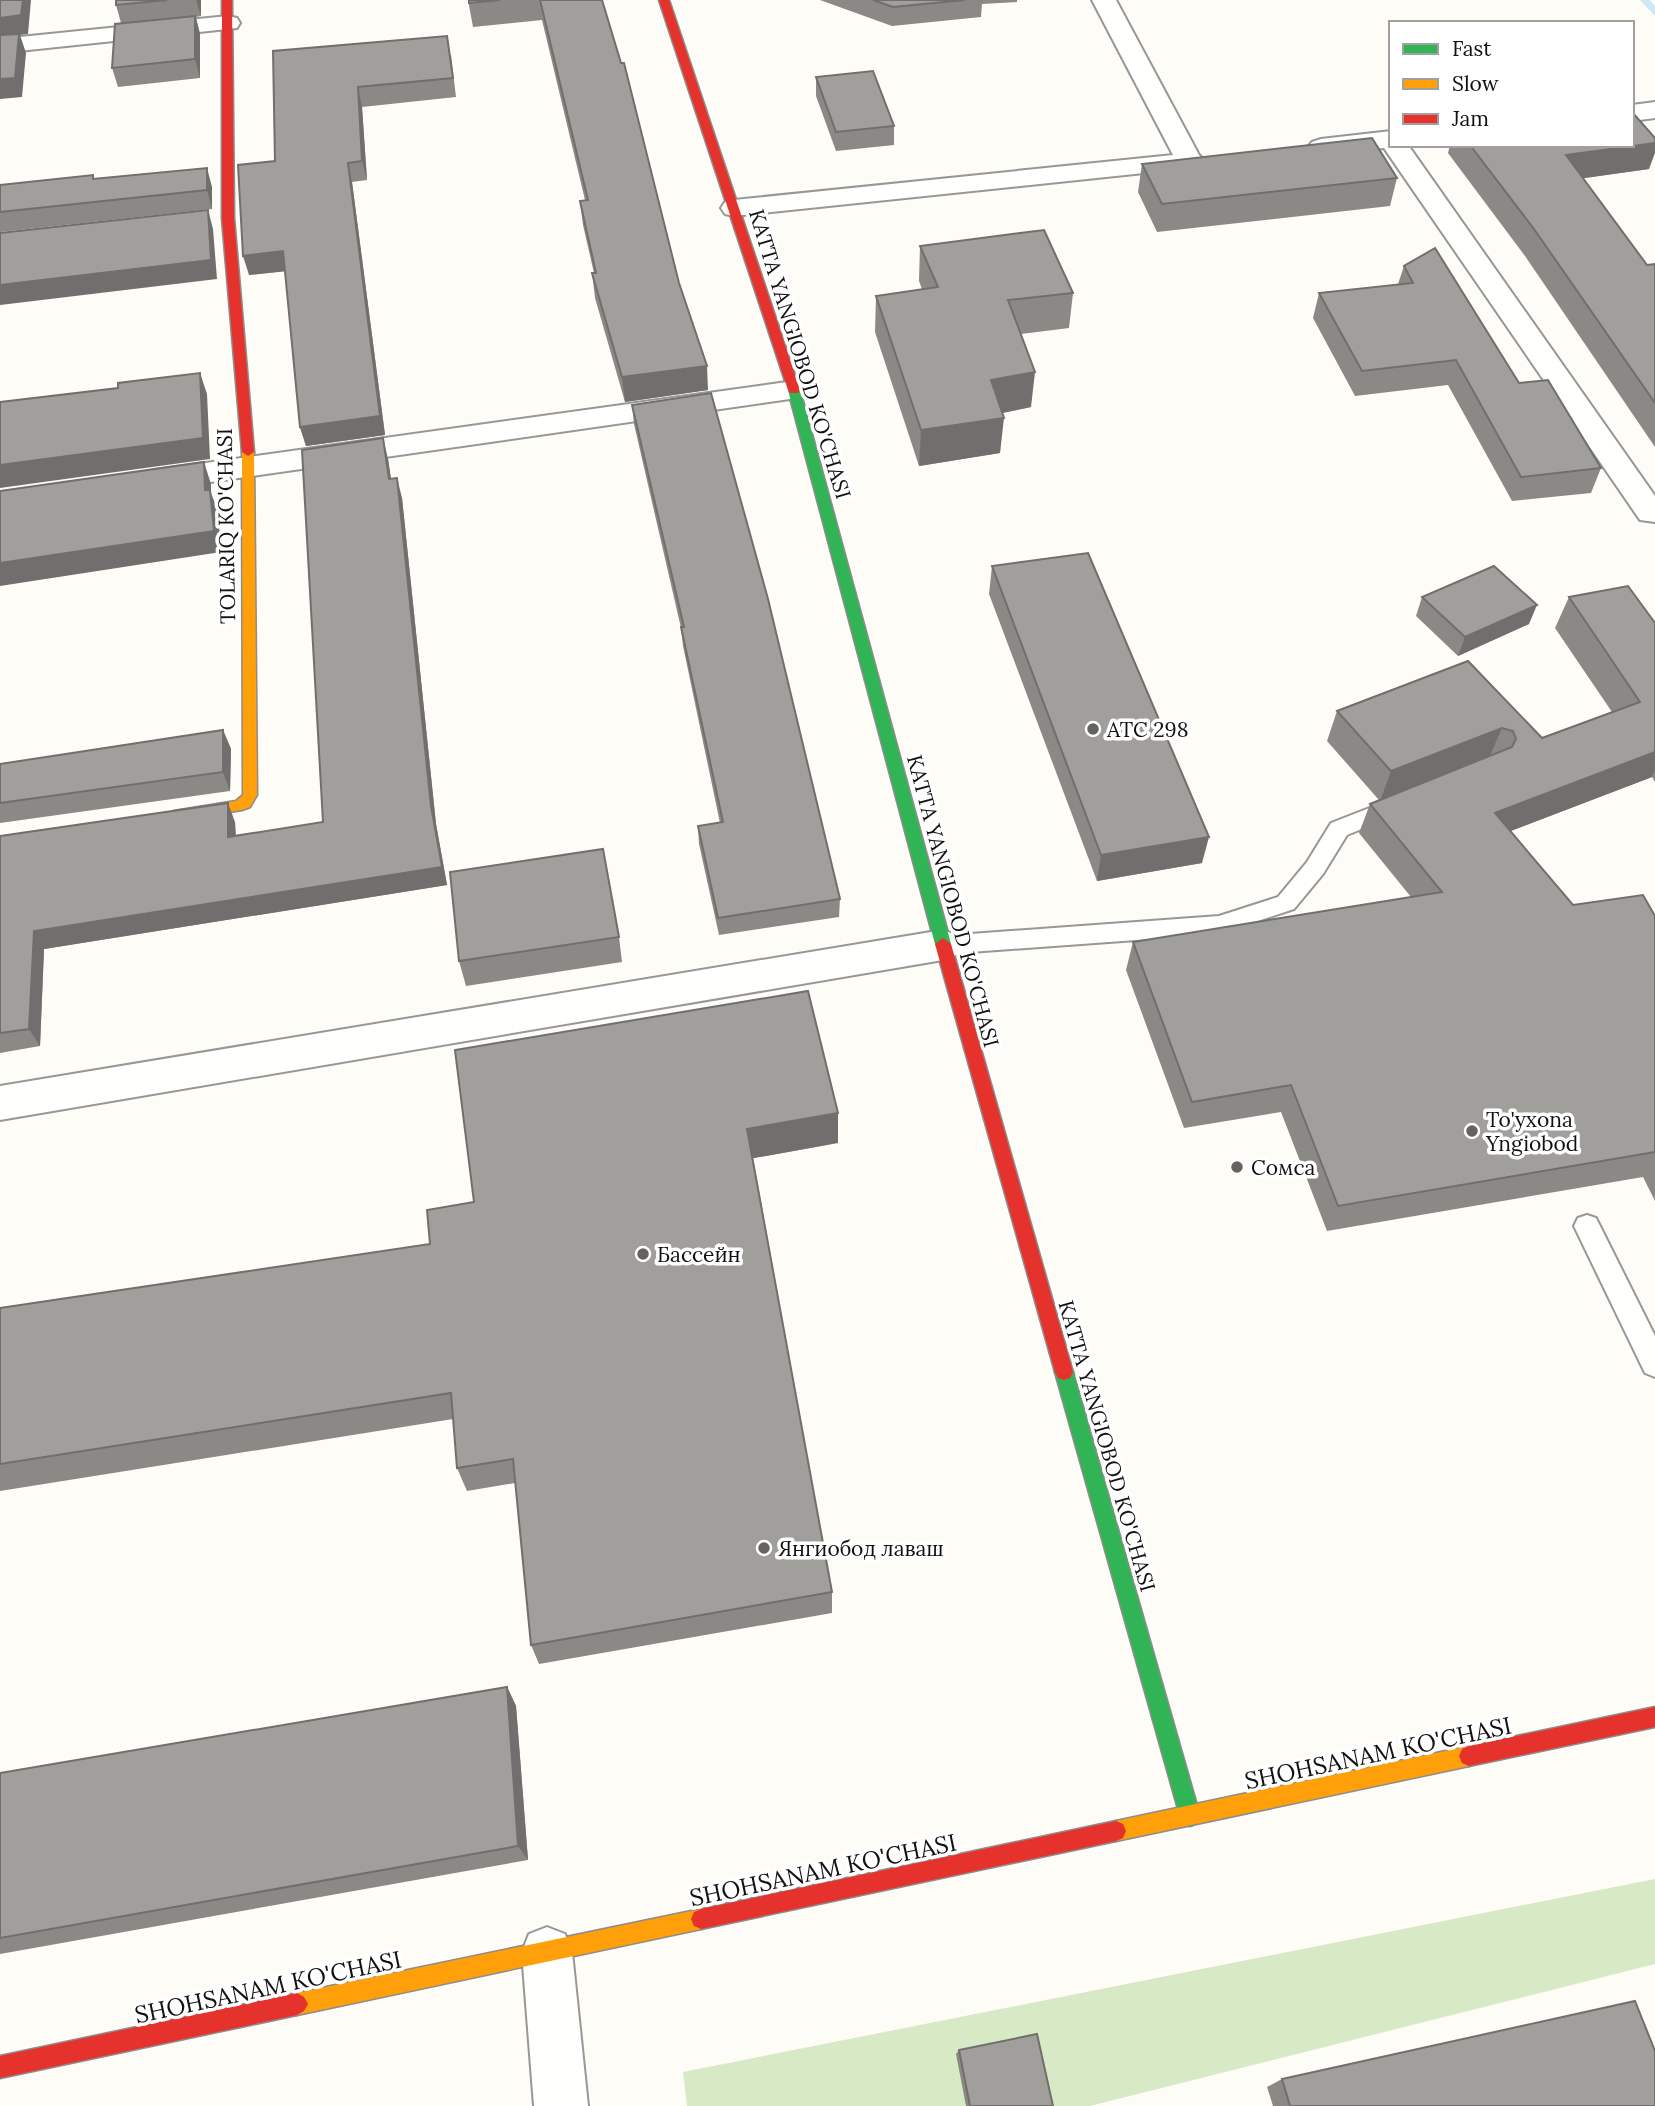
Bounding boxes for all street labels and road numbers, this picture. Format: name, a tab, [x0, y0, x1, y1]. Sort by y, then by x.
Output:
street label: KATTA YANGIOBOD KO'CHASI	[743, 206, 857, 502]
street label: TOLARIQ KO'CHASI	[211, 428, 241, 624]
street label: KATTA YANGIOBOD KO'CHASI	[901, 752, 1005, 1050]
street label: KATTA YANGIOBOD KO'CHASI	[1052, 1297, 1162, 1595]
street label: SHOHSANAM KO'CHASI	[1242, 1710, 1514, 1796]
street label: SHOHSANAM KO'CHASI	[687, 1827, 959, 1913]
street label: SHOHSANAM KO'CHASI	[132, 1944, 404, 2030]

